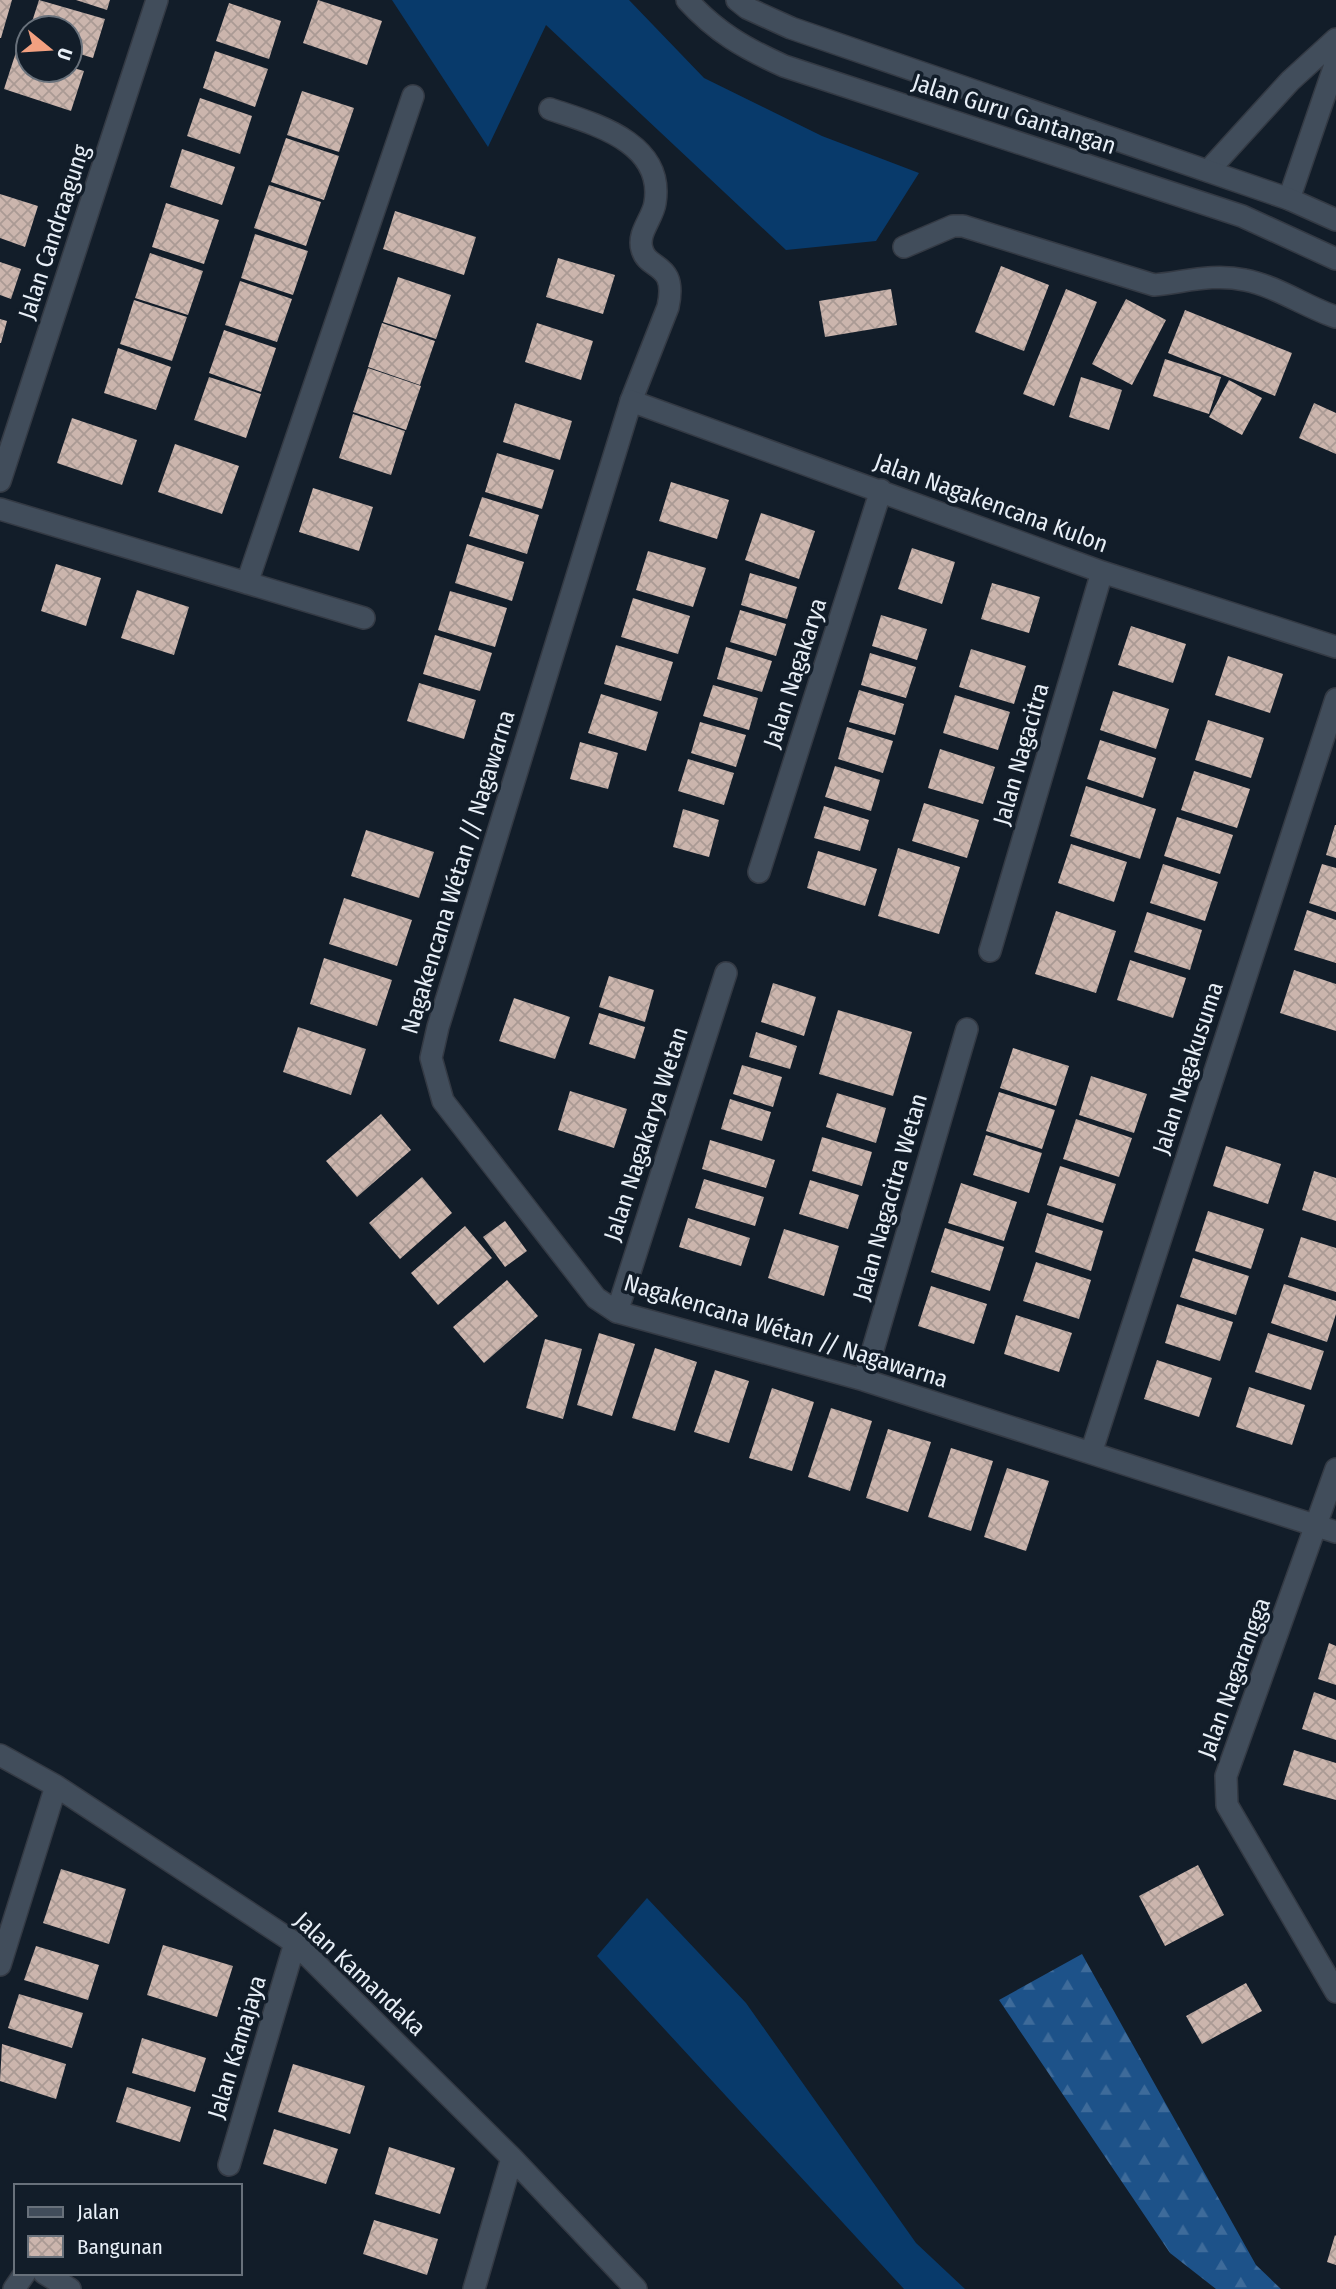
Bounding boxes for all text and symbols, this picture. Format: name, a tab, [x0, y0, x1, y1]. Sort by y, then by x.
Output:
north arrow	[14, 14, 84, 84]
text: U	[52, 45, 77, 63]
street label: Jalan Guru Gantangan	[909, 68, 1119, 160]
street label: Jalan Candraagung	[13, 141, 96, 323]
street label: Jalan Nagakencana Kulon	[870, 448, 1112, 558]
street label: Jalan Nagakarya	[758, 594, 832, 752]
street label: Jalan Nagacitra	[987, 680, 1055, 828]
street label: Nagakencana Wétan // Nagawarna	[395, 707, 521, 1037]
street label: Jalan Nagakusuma	[1147, 978, 1229, 1158]
street label: Jalan Nagakarya Wetan	[598, 1023, 694, 1245]
street label: Jalan Nagacitra Wetan	[847, 1090, 933, 1304]
street label: Nagakencana Wétan // Nagawarna	[621, 1268, 951, 1394]
street label: Jalan Nagarangga	[1192, 1594, 1276, 1762]
street label: Jalan Kamandaka	[289, 1906, 431, 2042]
street label: Jalan Kamajaya	[202, 1972, 272, 2122]
legend	[14, 2184, 242, 2275]
text: Jalan	[77, 2199, 120, 2225]
text: Bangunan	[77, 2234, 163, 2260]

